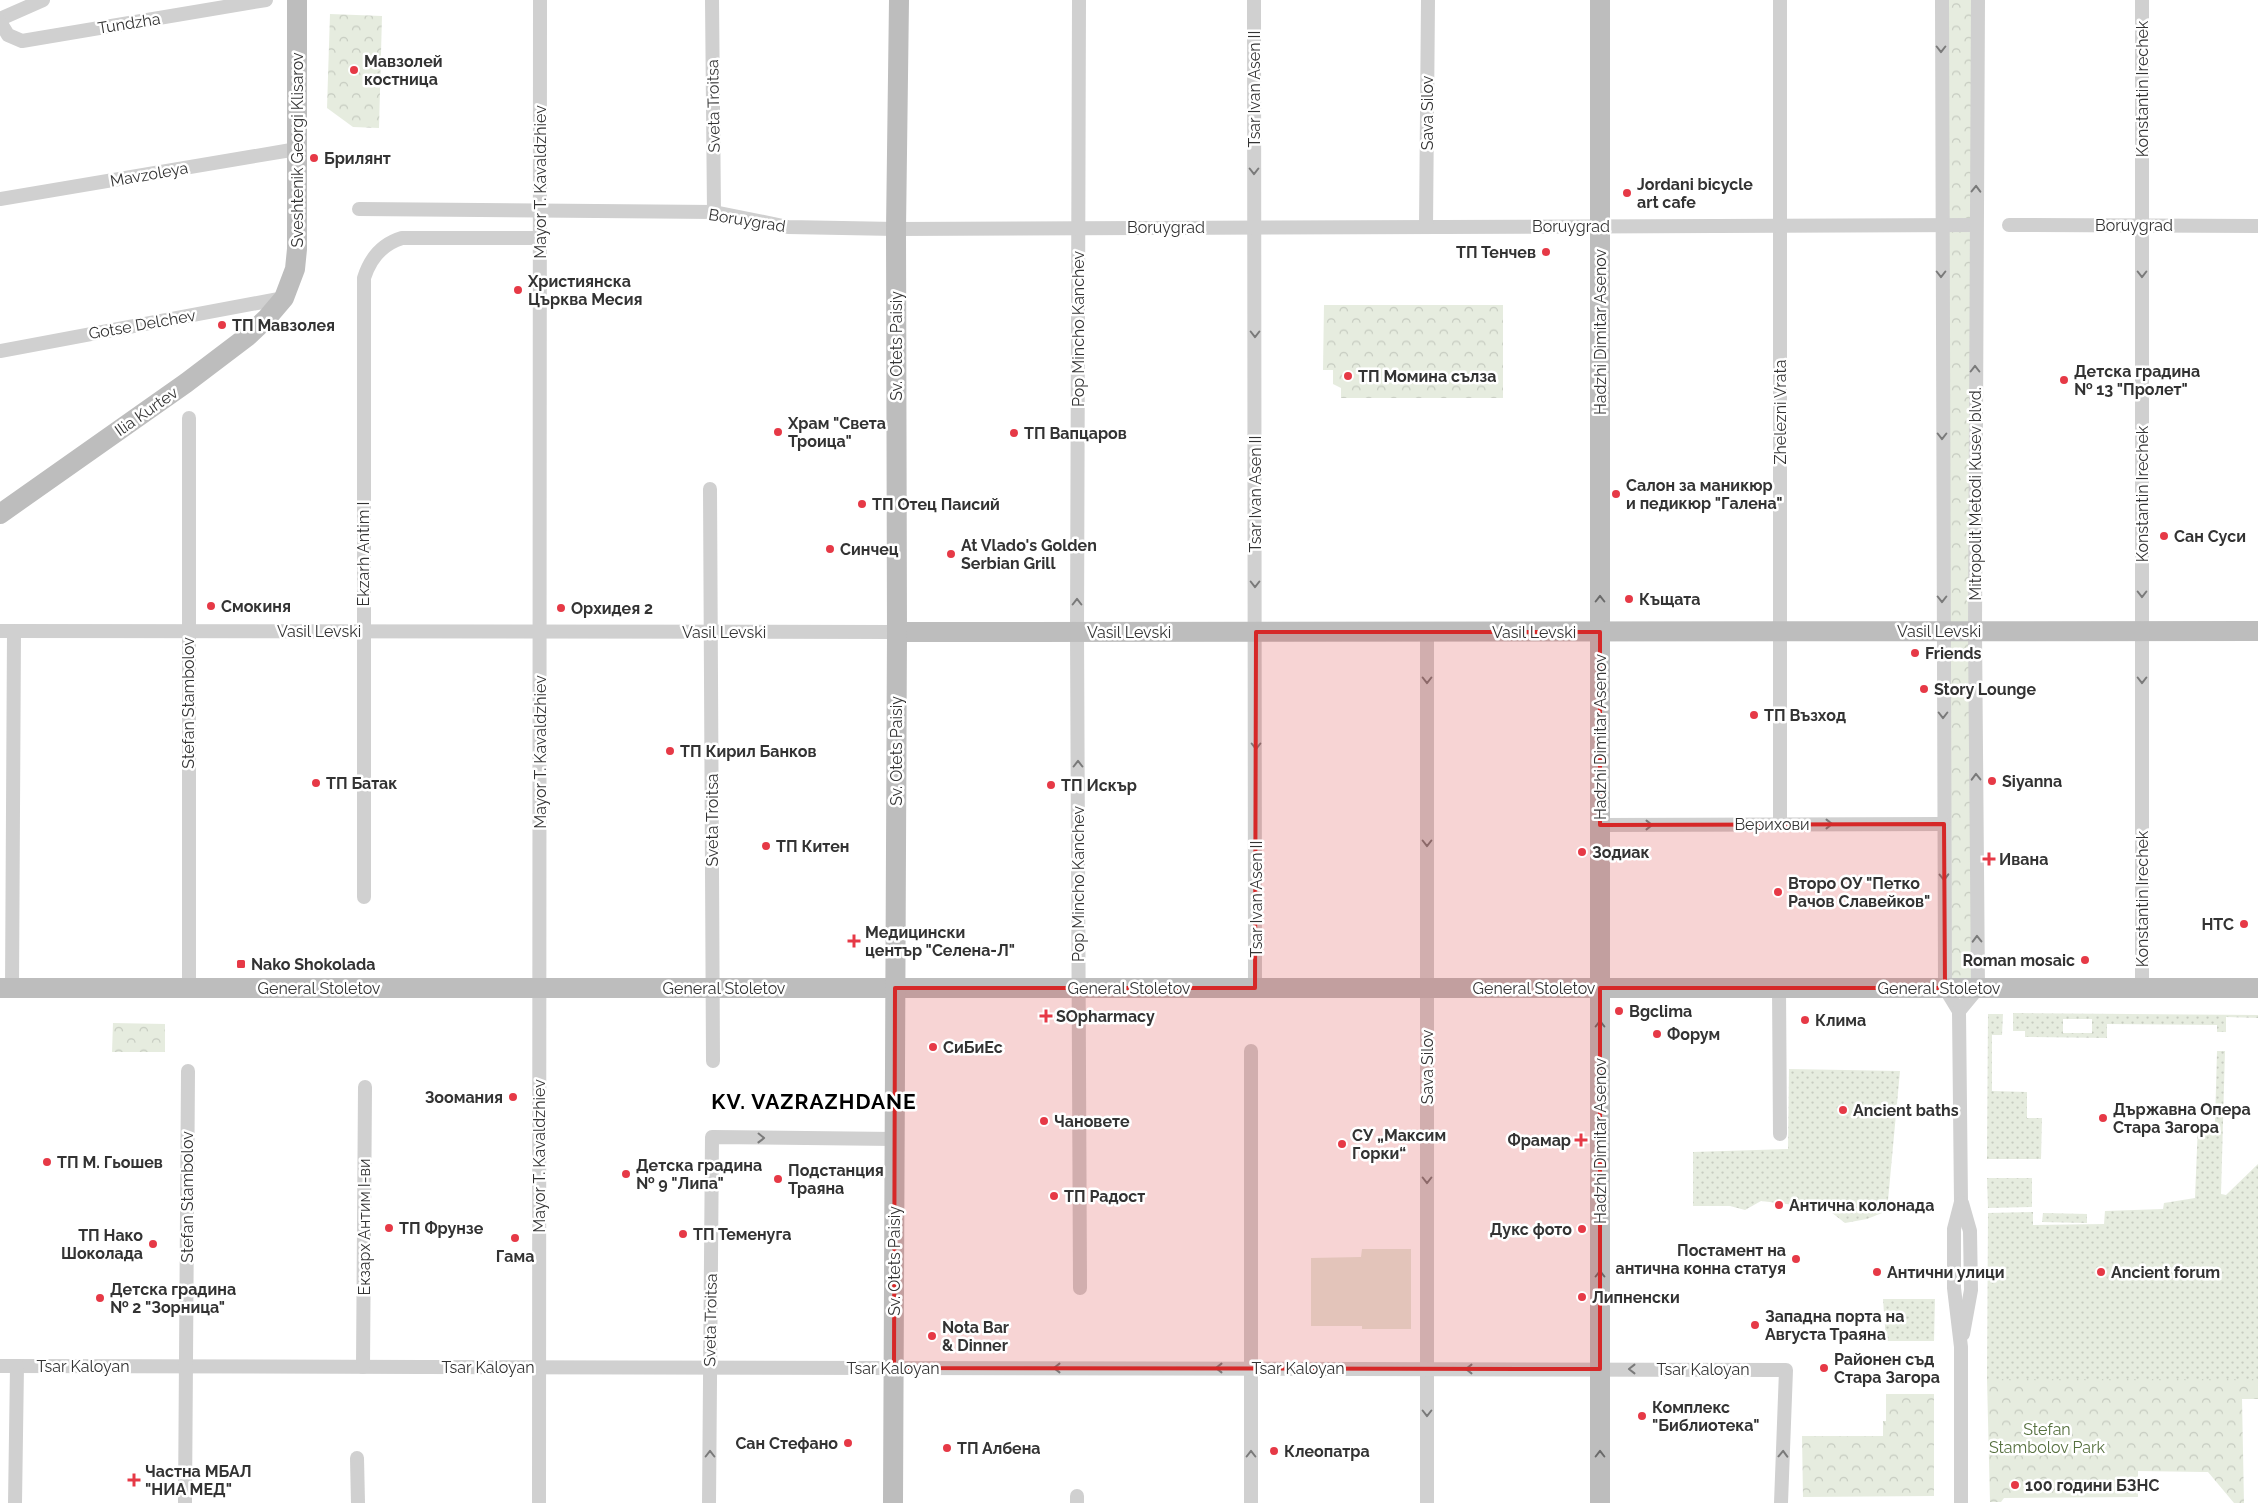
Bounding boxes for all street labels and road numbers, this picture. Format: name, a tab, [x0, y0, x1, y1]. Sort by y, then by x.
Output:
street label: Tundzha	[96, 9, 162, 38]
street label: Konstantin Irechek	[2133, 20, 2152, 157]
street label: Tsar Ivan Asen II	[1245, 31, 1264, 147]
street label: Sveshtenik Georgi Klisarov	[288, 52, 307, 247]
street label: Sveta Troitsa	[703, 59, 724, 153]
street label: Sava Silov	[1418, 75, 1437, 150]
street label: Mayor T. Kavaldzhiev	[531, 105, 550, 259]
street label: Mavzoleya	[109, 158, 190, 191]
street label: Boruygrad	[707, 205, 787, 236]
street label: Boruygrad	[2095, 216, 2173, 235]
street label: Boruygrad	[1532, 217, 1610, 236]
street label: Boruygrad	[1127, 218, 1205, 237]
street label: Hadzhi Dimitar Asenov	[1591, 248, 1610, 415]
street label: Pop Mincho Kanchev	[1069, 251, 1088, 407]
street label: Sv. Otets Paisiy	[887, 291, 906, 401]
street label: Gotse Delchev	[87, 306, 198, 343]
street label: Zhelezni Vrata	[1771, 359, 1790, 465]
street label: Ilia Kurtev	[111, 383, 182, 440]
street label: Mitropolit Metodi Kusev blvd.	[1966, 387, 1985, 601]
street label: Konstantin Irechek	[2133, 425, 2152, 562]
street label: Tsar Ivan Asen II	[1246, 436, 1265, 552]
street label: Ekzarh Antim I	[354, 501, 373, 607]
street label: Vasil Levski	[277, 622, 361, 641]
street label: Vasil Levski	[1897, 622, 1981, 641]
street label: Vasil Levski	[682, 623, 766, 642]
street label: Vasil Levski	[1087, 623, 1171, 642]
street label: Vasil Levski	[1492, 623, 1576, 642]
street label: Stefan Stambolov	[179, 637, 198, 769]
street label: Hadzhi Dimitar Asenov	[1591, 653, 1610, 820]
street label: Mayor T. Kavaldzhiev	[531, 675, 550, 829]
street label: Sv. Otets Paisiy	[887, 696, 906, 806]
street label: Sveta Troitsa	[703, 773, 722, 867]
street label: Pop Mincho Kanchev	[1069, 806, 1088, 962]
street label: Верихови	[1734, 815, 1810, 834]
street label: Konstantin Irechek	[2133, 830, 2152, 967]
street label: Tsar Ivan Asen II	[1247, 841, 1266, 957]
street label: General Stoletov	[258, 979, 381, 998]
street label: General Stoletov	[663, 979, 786, 998]
street label: General Stoletov	[1068, 979, 1191, 998]
street label: General Stoletov	[1473, 979, 1596, 998]
street label: General Stoletov	[1878, 979, 2001, 998]
street label: Sava Silov	[1418, 1029, 1437, 1104]
street label: Hadzhi Dimitar Asenov	[1591, 1057, 1610, 1224]
street label: Mayor T. Kavaldzhiev	[530, 1079, 549, 1233]
street label: Stefan Stambolov	[178, 1131, 197, 1263]
street label: Екзарх Антим I-ви	[355, 1159, 374, 1295]
street label: Sv. Otets Paisiy	[885, 1206, 904, 1316]
street label: Sveta Troitsa	[700, 1273, 721, 1367]
street label: Tsar Kaloyan	[37, 1357, 129, 1376]
street label: Tsar Kaloyan	[442, 1358, 534, 1377]
street label: Tsar Kaloyan	[847, 1359, 939, 1378]
street label: Tsar Kaloyan	[1252, 1359, 1344, 1378]
street label: Tsar Kaloyan	[1657, 1360, 1749, 1379]

